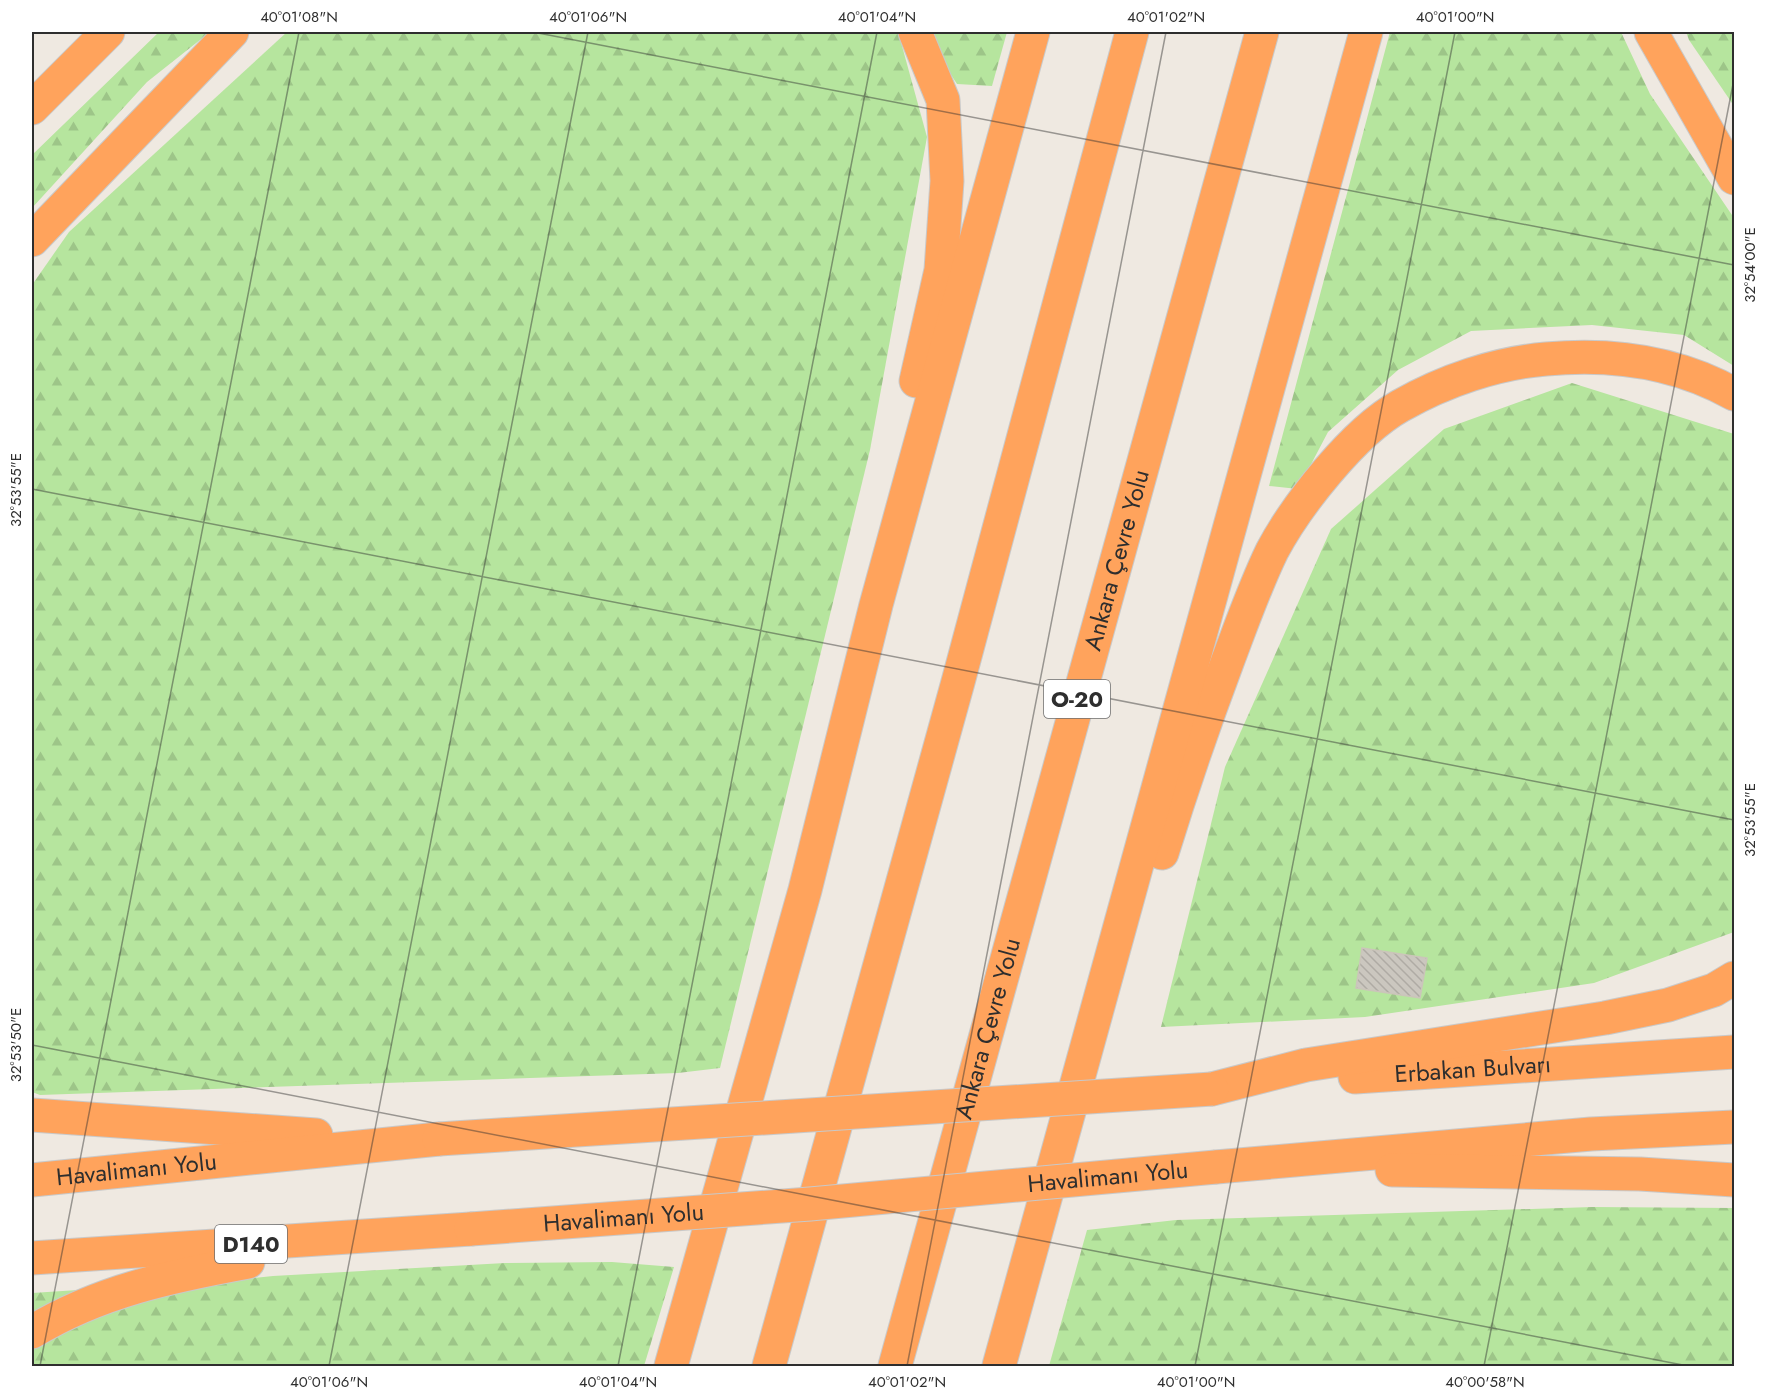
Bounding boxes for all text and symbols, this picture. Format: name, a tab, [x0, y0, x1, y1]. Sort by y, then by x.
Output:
text: 40°01'08"N	[260, 6, 338, 28]
text: 40°01'06"N	[549, 6, 627, 28]
text: 40°01'04"N	[838, 6, 916, 28]
text: 40°01'02"N	[1127, 6, 1205, 28]
text: 40°01'00"N	[1416, 6, 1494, 28]
text: 32°54'00"E	[1739, 227, 1761, 303]
text: 32°53'55"E	[5, 453, 27, 527]
street label: Ankara Çevre Yolu	[1075, 465, 1158, 654]
road number: O-20	[1044, 680, 1110, 718]
text: 32°53'55"E	[1739, 783, 1761, 857]
street label: Ankara Çevre Yolu	[946, 934, 1029, 1123]
text: 32°53'50"E	[5, 1008, 27, 1082]
street label: Erbakan Bulvarı	[1393, 1046, 1552, 1091]
street label: Havalimanı Yolu	[54, 1143, 218, 1194]
street label: Havalimanı Yolu	[1026, 1152, 1190, 1201]
street label: Havalimanı Yolu	[542, 1194, 705, 1241]
road number: D140	[215, 1225, 287, 1263]
text: 40°01'06"N	[290, 1371, 368, 1393]
text: 40°01'04"N	[579, 1371, 657, 1393]
text: 40°01'02"N	[868, 1371, 946, 1393]
text: 40°01'00"N	[1157, 1371, 1235, 1393]
text: 40°00'58"N	[1445, 1371, 1525, 1393]

